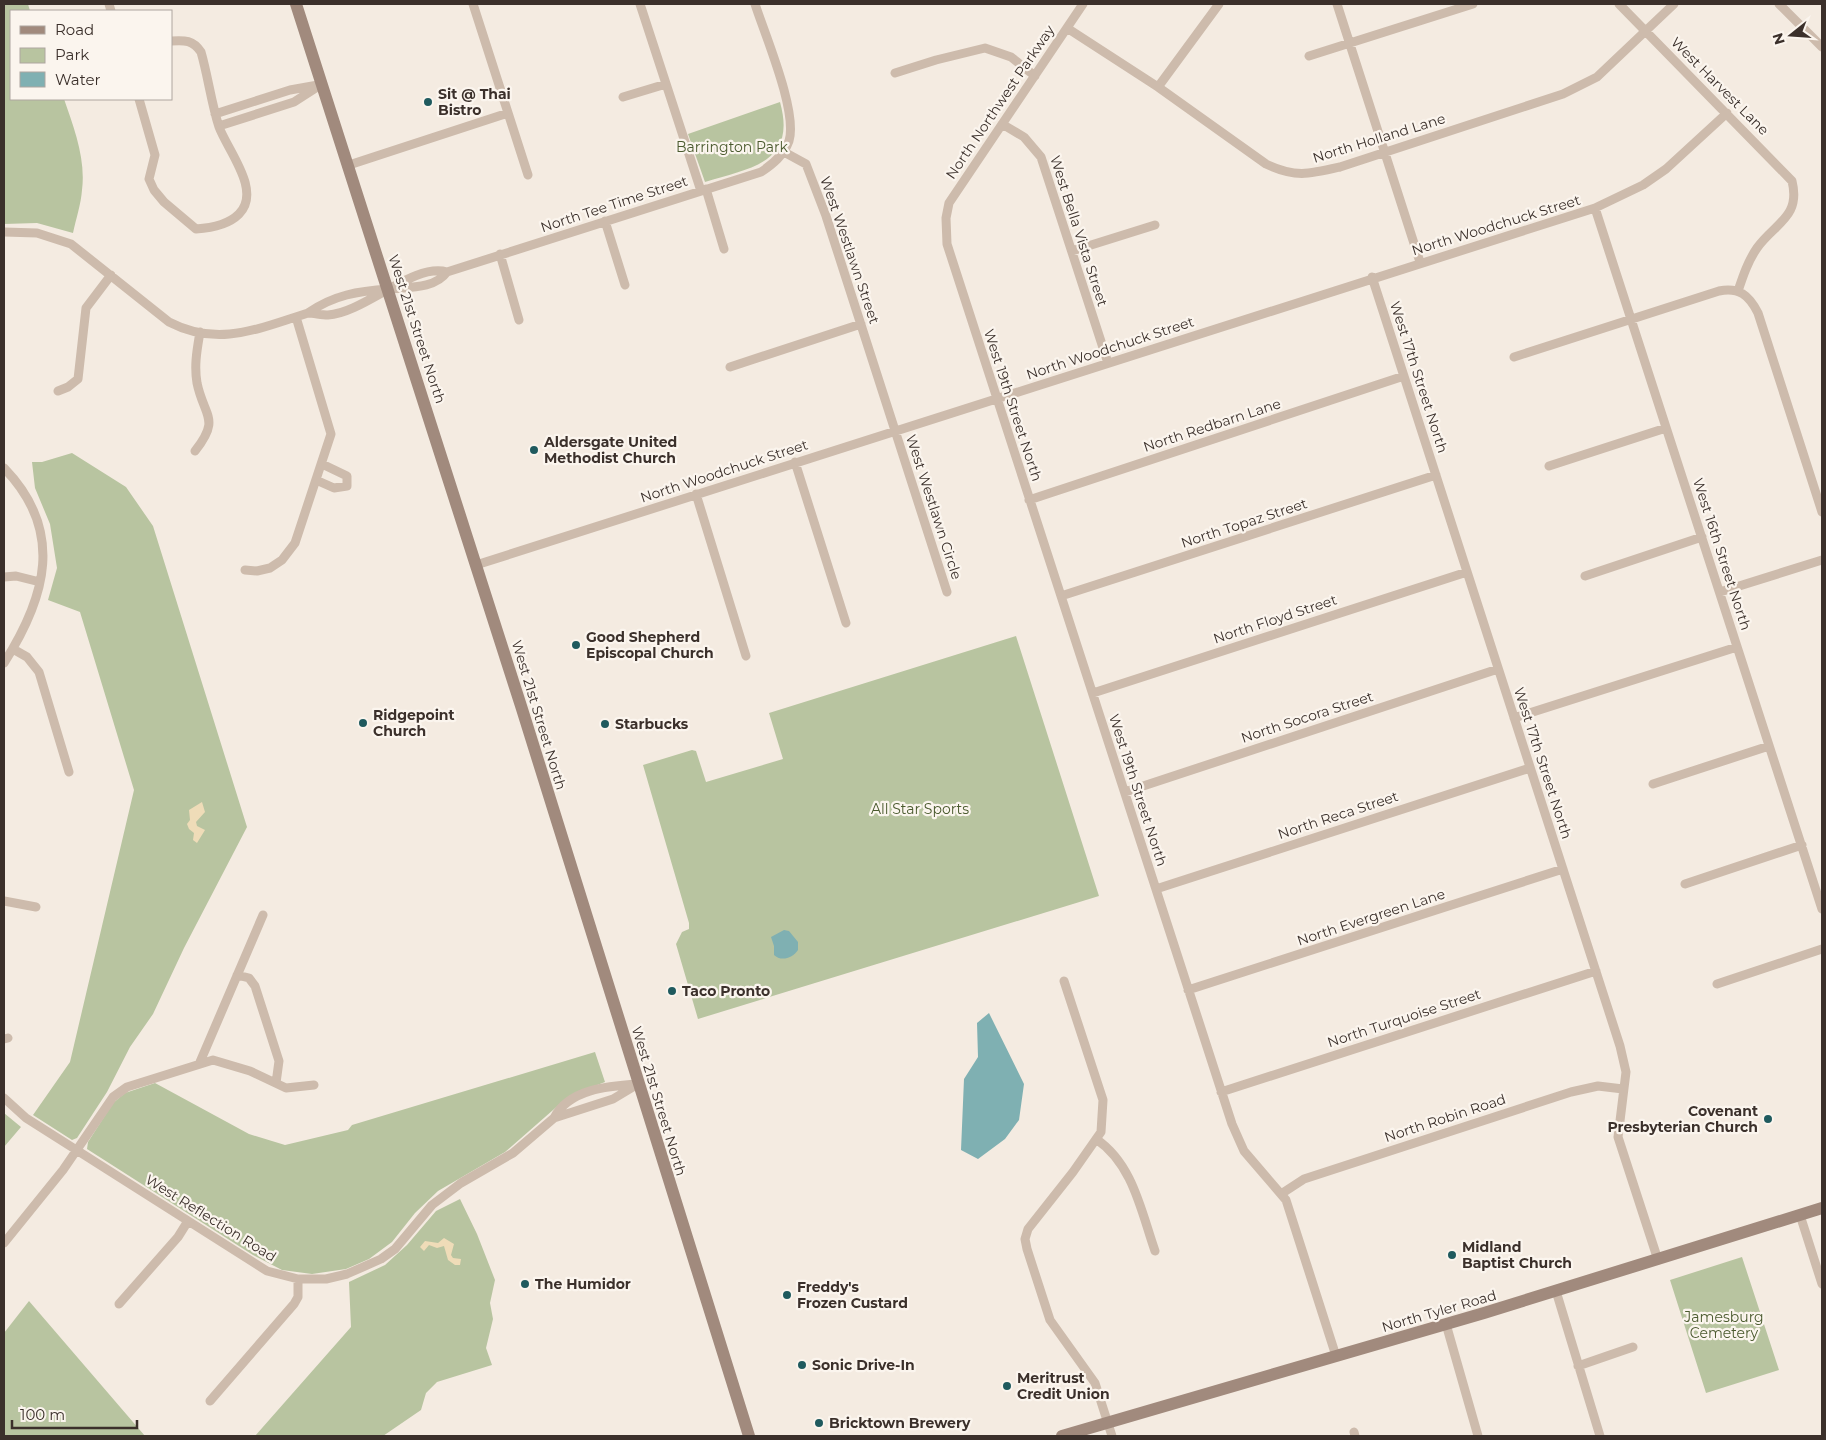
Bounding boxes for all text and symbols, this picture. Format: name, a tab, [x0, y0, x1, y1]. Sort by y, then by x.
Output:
legend	[10, 10, 172, 100]
north arrow	[1766, 10, 1816, 60]
text: Road	[55, 20, 94, 39]
street label: North Northwest Parkway	[942, 21, 1059, 182]
text: N	[1768, 31, 1789, 47]
street label: West Harvest Lane	[1667, 33, 1773, 139]
text: Park	[55, 45, 89, 64]
text: Water	[55, 70, 101, 89]
place label: Sit @ Thai Bistro	[438, 85, 511, 119]
marker: Sit @ Thai Bistro	[422, 96, 434, 108]
street label: North Holland Lane	[1310, 109, 1448, 167]
park label: Barrington Park	[676, 138, 789, 156]
street label: West Bella Vista Street	[1046, 153, 1112, 309]
street label: North Tee Time Street	[538, 172, 690, 236]
street label: West Westlawn Street	[816, 174, 884, 326]
street label: North Woodchuck Street	[1409, 191, 1583, 259]
street label: West 21st Street North	[384, 252, 450, 406]
street label: West 17th Street North	[1386, 299, 1452, 455]
street label: North Woodchuck Street	[1024, 312, 1196, 384]
street label: West 19th Street North	[980, 327, 1046, 483]
street label: North Redbarn Lane	[1141, 394, 1283, 456]
street label: West Westlawn Circle	[902, 432, 966, 582]
place label: Aldersgate United Methodist Church	[543, 433, 677, 467]
street label: North Woodchuck Street	[638, 435, 810, 507]
marker: Aldersgate United Methodist Church	[528, 444, 540, 456]
street label: West 16th Street North	[1689, 476, 1755, 632]
street label: North Topaz Street	[1179, 494, 1310, 552]
street label: North Floyd Street	[1211, 590, 1339, 647]
place label: Good Shepherd Episcopal Church	[586, 628, 714, 662]
street label: West 21st Street North	[508, 638, 570, 792]
marker: Good Shepherd Episcopal Church	[570, 639, 582, 651]
street label: West 17th Street North	[1510, 685, 1576, 841]
street label: North Socora Street	[1239, 687, 1376, 747]
place label: Ridgepoint Church	[373, 706, 455, 740]
street label: West 19th Street North	[1105, 712, 1171, 868]
place label: Starbucks	[615, 715, 689, 733]
marker: Ridgepoint Church	[357, 717, 369, 729]
marker: Starbucks	[599, 718, 611, 730]
street label: North Reca Street	[1276, 787, 1401, 843]
park label: All Star Sports	[871, 800, 969, 818]
street label: North Evergreen Lane	[1295, 885, 1447, 949]
place label: Taco Pronto	[682, 982, 770, 1000]
marker: Taco Pronto	[666, 985, 678, 997]
street label: North Turquoise Street	[1325, 985, 1483, 1051]
street label: West 21st Street North	[628, 1024, 690, 1178]
street label: North Robin Road	[1382, 1090, 1508, 1146]
place label: Covenant Presbyterian Church	[1607, 1102, 1758, 1136]
marker: Covenant Presbyterian Church	[1762, 1113, 1774, 1125]
street label: West Reflection Road	[142, 1170, 280, 1266]
place label: Midland Baptist Church	[1462, 1238, 1572, 1272]
marker: Midland Baptist Church	[1446, 1249, 1458, 1261]
place label: The Humidor	[535, 1275, 631, 1293]
marker: The Humidor	[519, 1278, 531, 1290]
place label: Freddy's Frozen Custard	[797, 1278, 908, 1312]
street label: North Tyler Road	[1380, 1286, 1498, 1336]
marker: Freddy's Frozen Custard	[781, 1289, 793, 1301]
park label: Jamesburg Cemetery	[1683, 1308, 1764, 1342]
place label: Sonic Drive-In	[812, 1356, 915, 1374]
marker: Sonic Drive-In	[796, 1359, 808, 1371]
place label: Meritrust Credit Union	[1017, 1369, 1110, 1403]
marker: Meritrust Credit Union	[1001, 1380, 1013, 1392]
scale bar	[12, 1398, 138, 1430]
text: 100 m	[20, 1405, 65, 1424]
place label: Bricktown Brewery	[829, 1414, 971, 1432]
marker: Bricktown Brewery	[813, 1417, 825, 1429]

